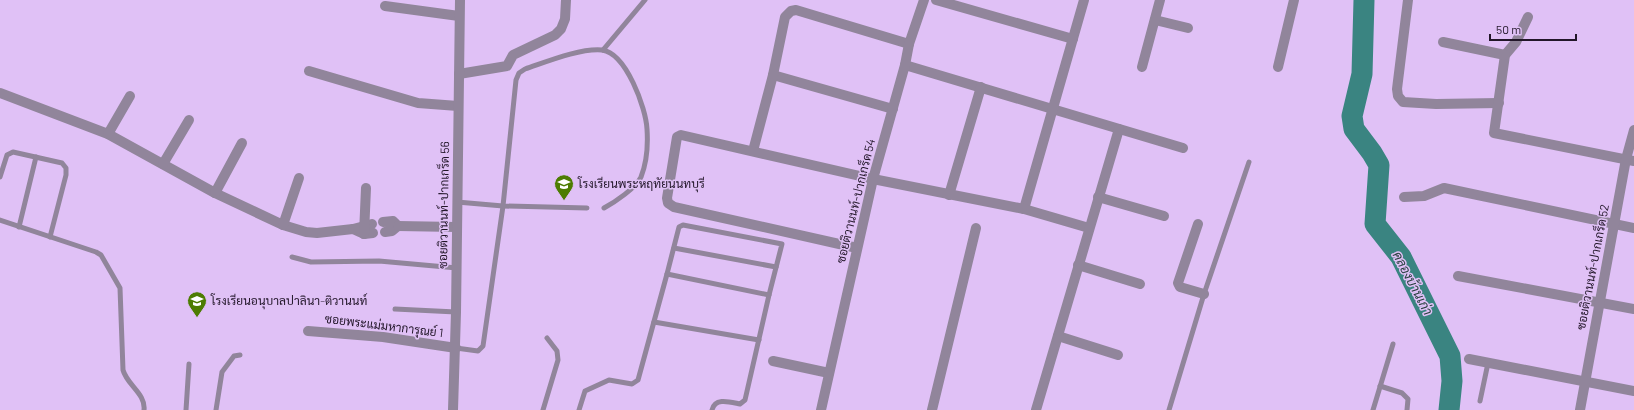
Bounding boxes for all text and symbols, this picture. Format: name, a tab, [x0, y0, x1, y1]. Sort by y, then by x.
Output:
scale bar	[1490, 16, 1576, 42]
text: 50 m	[1496, 22, 1521, 36]
street label: ซอยติวานนท์-ปากเกร็ด 54	[832, 137, 877, 264]
street label: ซอยติวานนท์-ปากเกร็ด 56	[434, 141, 451, 269]
school or university icon: โรงเรียนพระหฤทัยนนทบุรี	[553, 173, 575, 201]
place label: โรงเรียนพระหฤทัยนนทบุรี	[577, 176, 705, 193]
street label: ซอยติวานนท์-ปากเกร็ด 52	[1572, 203, 1611, 331]
water label: คลองบ้านเก่า	[1390, 248, 1436, 318]
school or university icon: โรงเรียนอนุบาลปาลินา-ติวานนท์	[186, 290, 208, 318]
place label: โรงเรียนอนุบาลปาลินา-ติวานนท์	[210, 293, 367, 310]
street label: ซอยพระแม่มหาการุณย์ 1	[324, 311, 444, 342]

